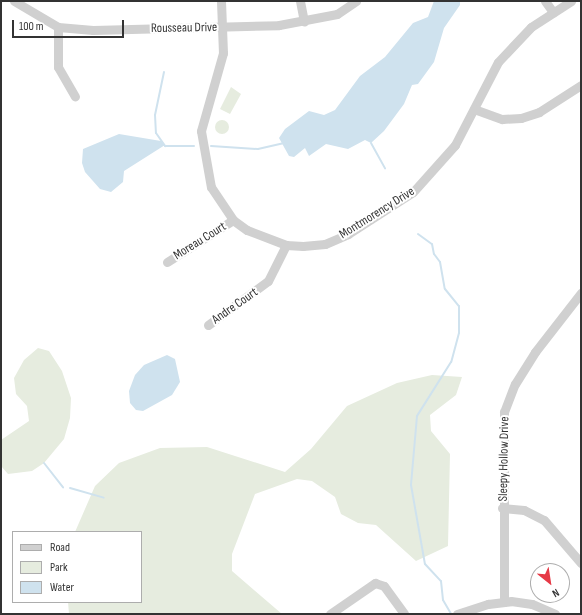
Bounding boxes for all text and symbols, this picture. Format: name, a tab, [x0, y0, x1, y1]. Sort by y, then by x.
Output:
scale bar	[14, 12, 126, 38]
text: 100 m	[19, 19, 44, 34]
street label: Rousseau Drive	[151, 20, 217, 36]
street label: Montmorency Drive	[337, 184, 417, 242]
street label: Moreau Court	[171, 219, 229, 263]
street label: Andre Court	[209, 285, 261, 327]
street label: Sleepy Hollow Drive	[495, 416, 513, 502]
legend	[12, 531, 142, 603]
text: Road	[50, 540, 70, 555]
text: Park	[50, 560, 68, 575]
north arrow	[530, 563, 570, 603]
text: Water	[50, 580, 74, 595]
text: N	[550, 586, 562, 600]

